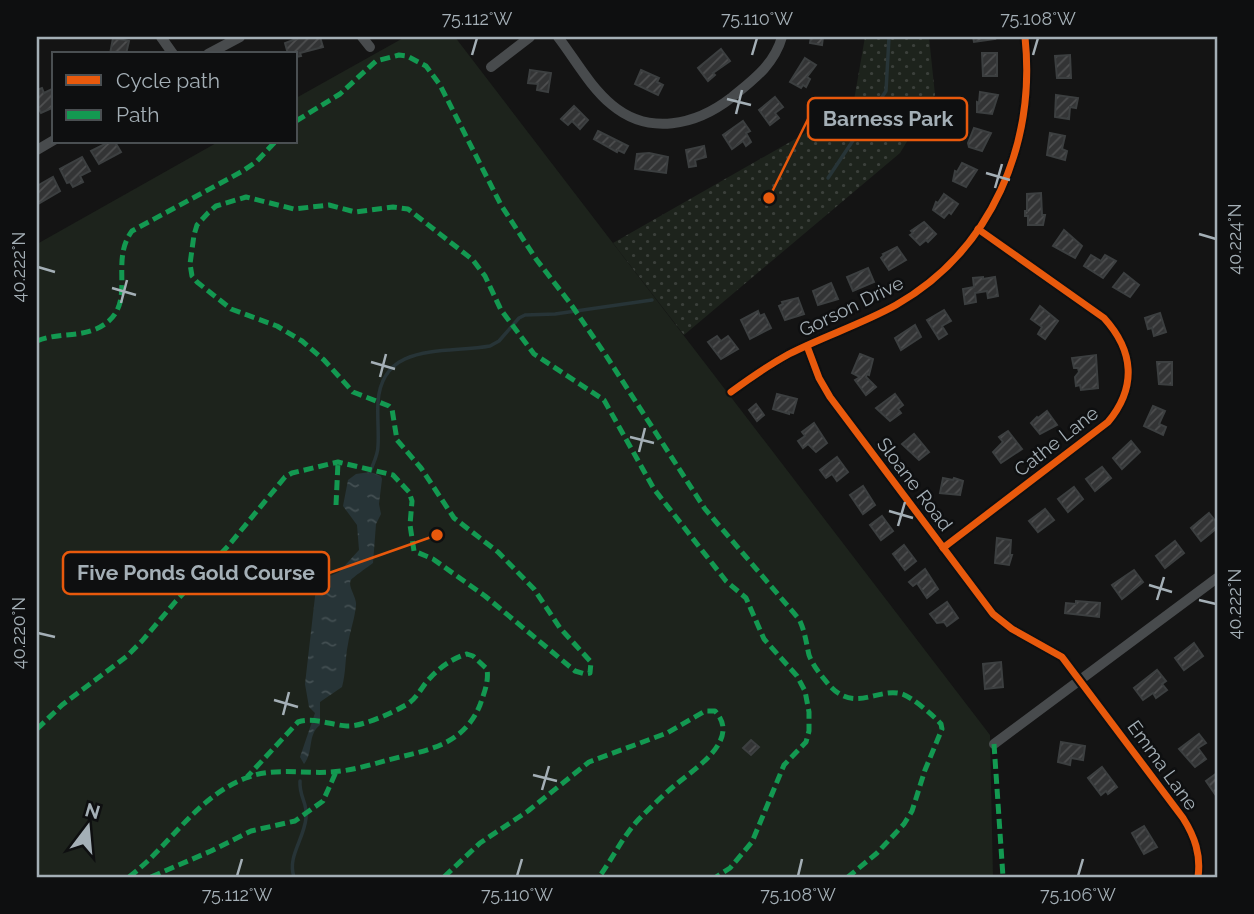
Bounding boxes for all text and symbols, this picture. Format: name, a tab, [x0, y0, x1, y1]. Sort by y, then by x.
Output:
text: 75.112°W	[442, 8, 513, 29]
text: 75.110°W	[721, 8, 793, 29]
text: 75.108°W	[1000, 8, 1076, 29]
legend	[52, 52, 298, 144]
text: Cycle path	[116, 68, 220, 93]
callout: Barness Park	[808, 98, 967, 140]
text: Path	[116, 102, 160, 127]
text: Barness Park	[823, 106, 953, 131]
text: 40.224°N	[1224, 203, 1245, 275]
text: 40.222°N	[8, 232, 29, 302]
street label: Gorson Drive	[795, 271, 907, 341]
street label: Cathe Lane	[1010, 401, 1102, 481]
street label: Sloane Road	[873, 433, 957, 535]
callout: Five Ponds Gold Course	[63, 552, 329, 594]
text: Five Ponds Gold Course	[77, 560, 315, 585]
text: 40.222°N	[1224, 569, 1245, 639]
text: 40.220°N	[8, 597, 29, 669]
street label: Emma Lane	[1123, 716, 1203, 814]
north arrow	[52, 792, 122, 862]
text: N	[83, 798, 103, 823]
text: 75.112°W	[202, 884, 273, 905]
text: 75.110°W	[481, 884, 553, 905]
text: 75.108°W	[760, 884, 836, 905]
text: 75.106°W	[1040, 884, 1116, 905]

